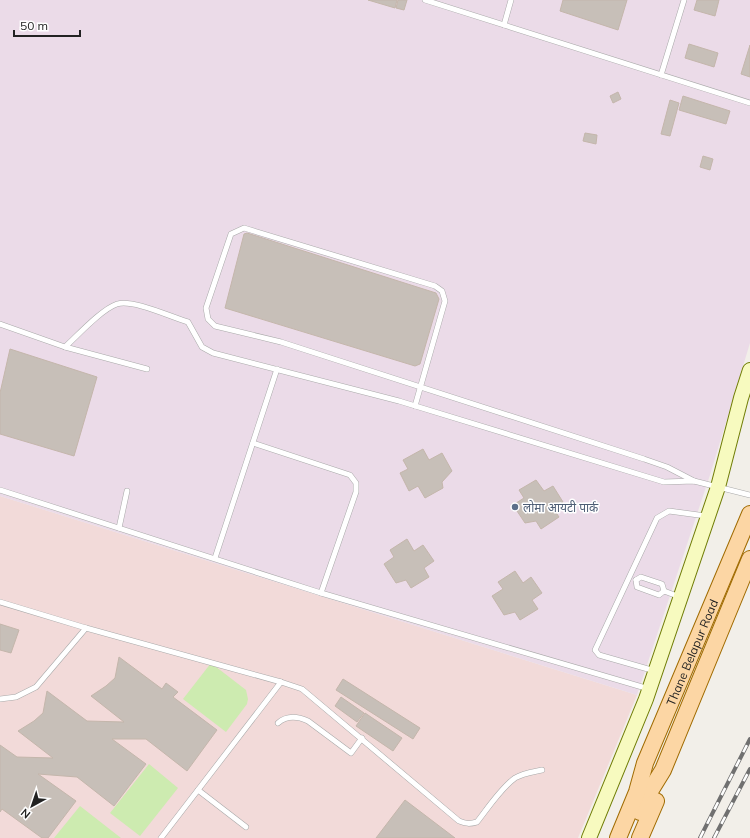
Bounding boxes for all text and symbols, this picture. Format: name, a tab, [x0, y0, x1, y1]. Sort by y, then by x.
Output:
scale bar	[14, 12, 80, 38]
text: 50 m	[20, 18, 48, 33]
place label: लोमा आयटी पार्क	[523, 500, 599, 515]
marker: लोमा आयटी पार्क	[510, 502, 520, 512]
street label: Thane Belapur Road	[663, 597, 721, 708]
north arrow	[12, 786, 52, 826]
text: N	[18, 806, 33, 822]

